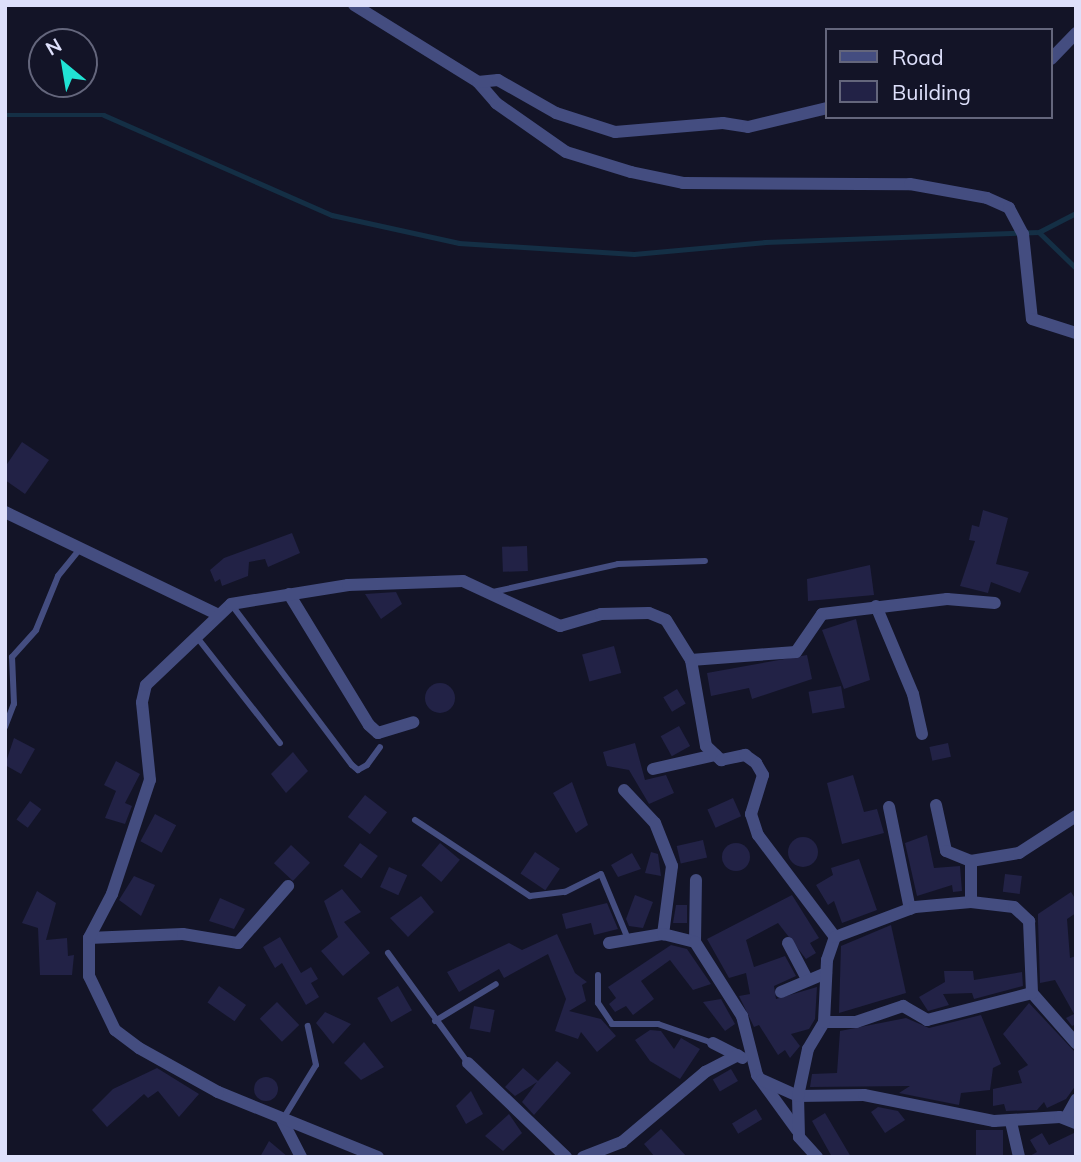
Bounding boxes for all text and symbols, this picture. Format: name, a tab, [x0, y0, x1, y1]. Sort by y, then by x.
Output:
north arrow	[28, 28, 98, 98]
legend	[825, 28, 1053, 119]
text: N	[41, 33, 66, 61]
text: Road	[892, 44, 943, 70]
text: Building	[892, 79, 971, 105]

